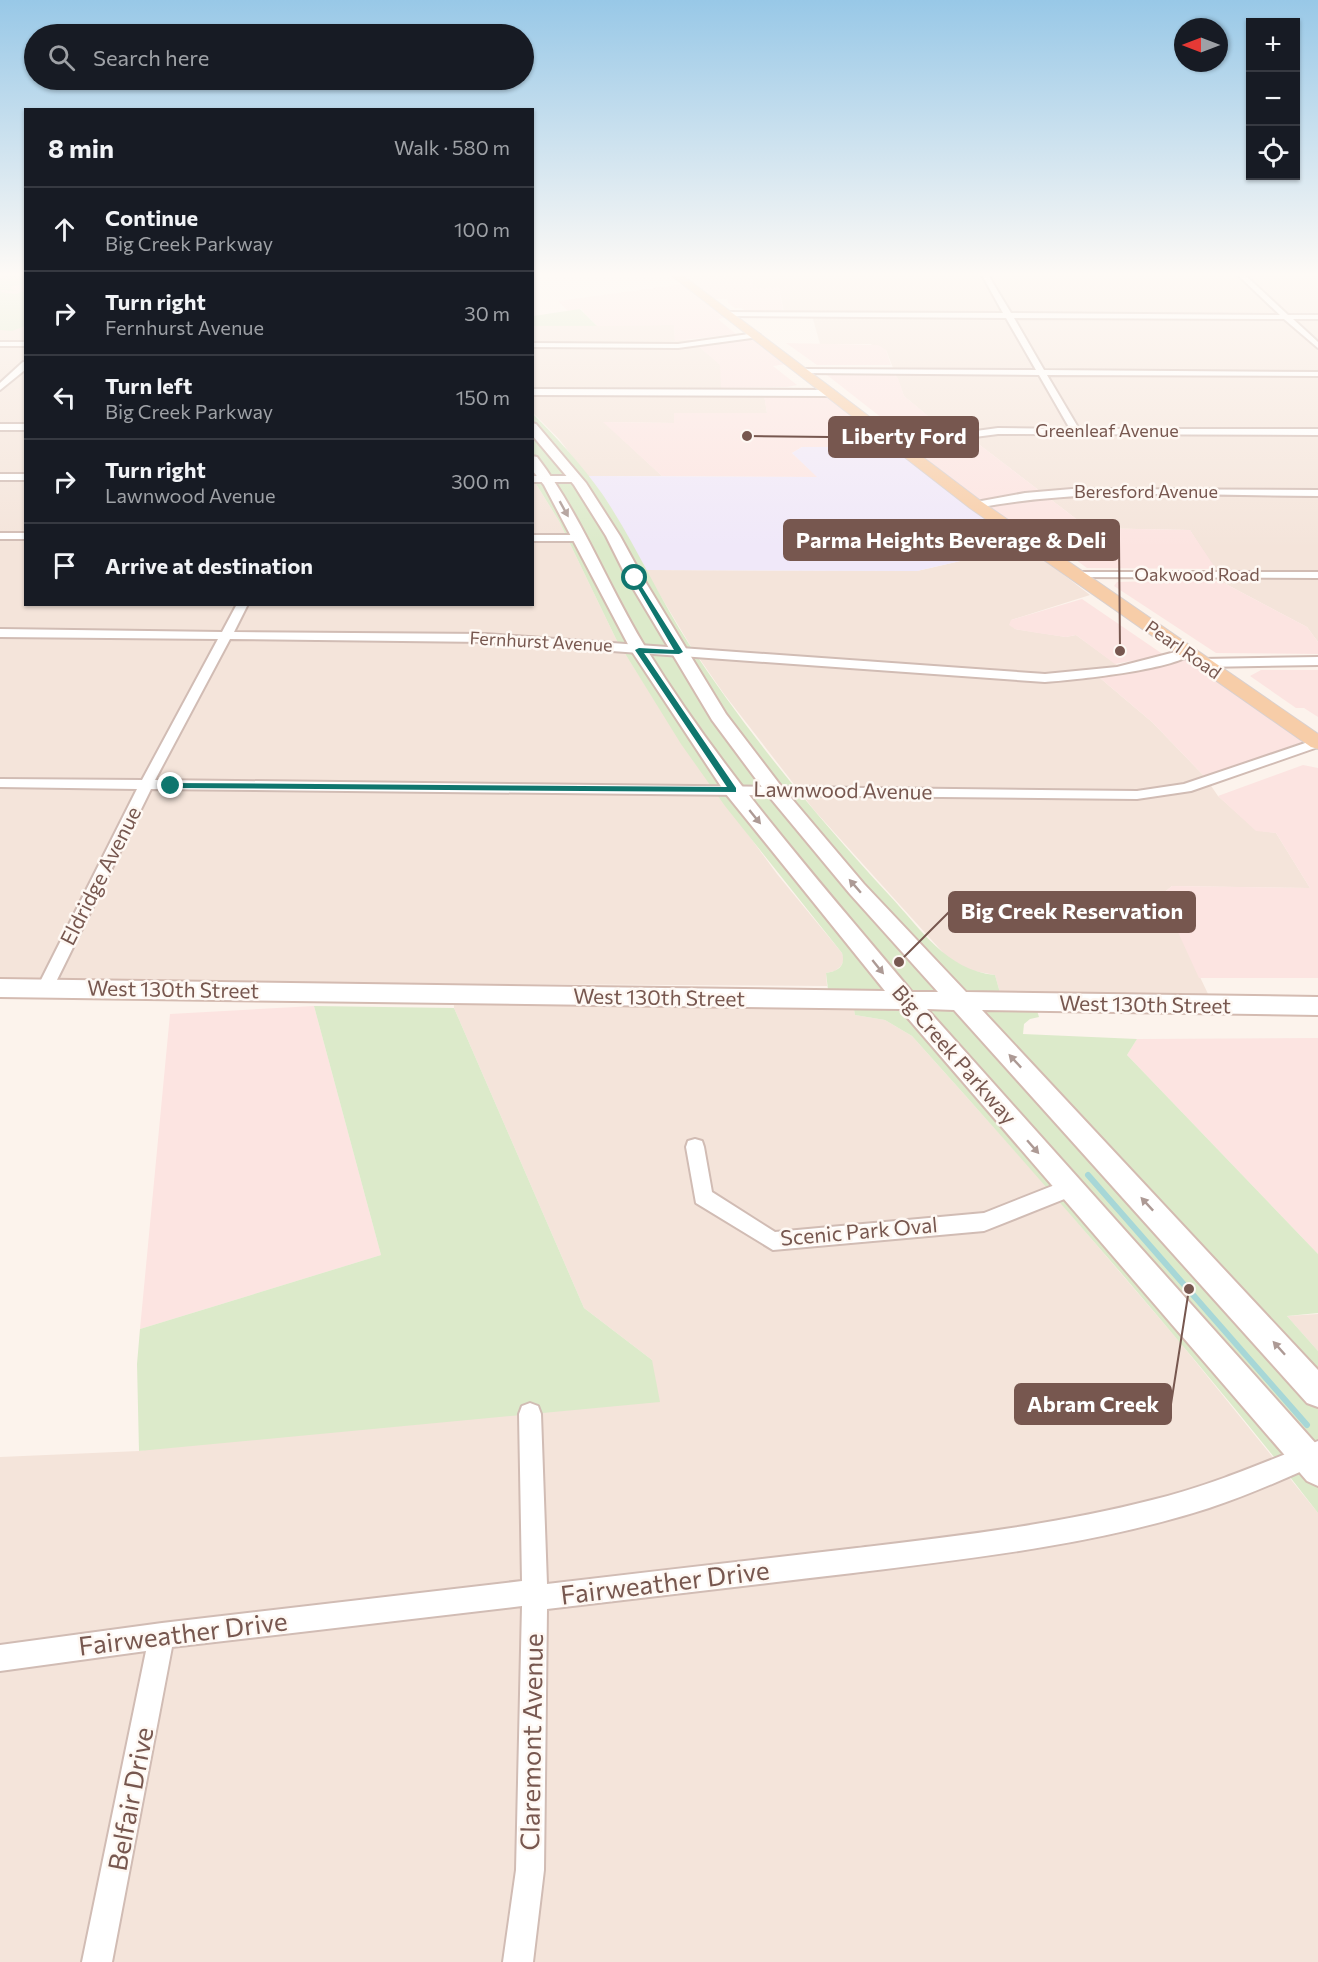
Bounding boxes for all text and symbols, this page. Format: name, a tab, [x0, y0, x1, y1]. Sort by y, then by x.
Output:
north arrow	[1174, 18, 1228, 72]
map controls	[1246, 18, 1300, 180]
button: +	[1246, 18, 1300, 72]
search box	[24, 24, 534, 90]
icon: search	[45, 41, 78, 74]
text: Search here	[93, 44, 209, 71]
button: −	[1246, 72, 1300, 126]
button: locate	[1246, 126, 1300, 180]
text: 8 min	[48, 132, 114, 163]
text: Walk · 580 m	[394, 135, 510, 159]
text: Continue	[105, 204, 198, 231]
icon: ahead	[48, 213, 81, 246]
text: 100 m	[454, 217, 510, 241]
text: Big Creek Parkway	[105, 231, 273, 255]
text: Turn right	[105, 288, 206, 315]
icon: right	[48, 297, 81, 330]
text: 30 m	[464, 301, 510, 325]
text: Fernhurst Avenue	[105, 315, 264, 339]
text: Turn left	[105, 372, 192, 399]
icon: left	[48, 381, 81, 414]
text: 150 m	[456, 385, 510, 409]
text: Big Creek Parkway	[105, 399, 273, 423]
callout: Liberty Ford	[829, 417, 978, 457]
street label: Greenleaf Avenue	[1035, 419, 1179, 441]
text: Liberty Ford	[841, 422, 967, 449]
text: Turn right	[105, 456, 206, 483]
icon: right	[48, 465, 81, 498]
text: 300 m	[451, 469, 510, 493]
street label: Beresford Avenue	[1074, 480, 1218, 502]
text: Lawnwood Avenue	[105, 483, 276, 507]
one-way arrow	[558, 501, 569, 517]
callout: Parma Heights Beverage & Deli	[784, 520, 1119, 560]
text: Parma Heights Beverage & Deli	[796, 526, 1106, 553]
icon: arrive	[48, 549, 81, 582]
text: Arrive at destination	[105, 552, 313, 579]
street label: Oakwood Road	[1134, 563, 1260, 585]
route start	[621, 564, 647, 590]
street label: Pearl Road	[1142, 615, 1226, 683]
street label: Fernhurst Avenue	[469, 626, 613, 656]
route end	[157, 772, 183, 798]
street label: Lawnwood Avenue	[753, 775, 933, 804]
street label: Eldridge Avenue	[54, 802, 145, 949]
one-way arrow	[748, 809, 761, 825]
one-way arrow	[849, 879, 862, 894]
callout: Big Creek Reservation	[949, 892, 1195, 932]
text: Big Creek Reservation	[961, 897, 1183, 924]
one-way arrow	[872, 960, 884, 975]
street label: West 130th Street	[87, 975, 259, 1002]
street label: Big Creek Parkway	[888, 979, 1023, 1129]
street label: West 130th Street	[573, 983, 745, 1010]
street label: West 130th Street	[1059, 990, 1231, 1017]
one-way arrow	[1009, 1054, 1023, 1068]
one-way arrow	[1027, 1139, 1040, 1154]
one-way arrow	[1140, 1197, 1154, 1212]
street label: Scenic Park Oval	[779, 1211, 938, 1250]
one-way arrow	[1273, 1341, 1286, 1356]
callout: Abram Creek	[1015, 1384, 1171, 1424]
text: Abram Creek	[1027, 1390, 1160, 1417]
street label: Fairweather Drive	[559, 1553, 771, 1610]
street label: Fairweather Drive	[77, 1604, 289, 1661]
street label: Claremont Avenue	[513, 1633, 548, 1851]
street label: Belfair Drive	[100, 1724, 159, 1873]

